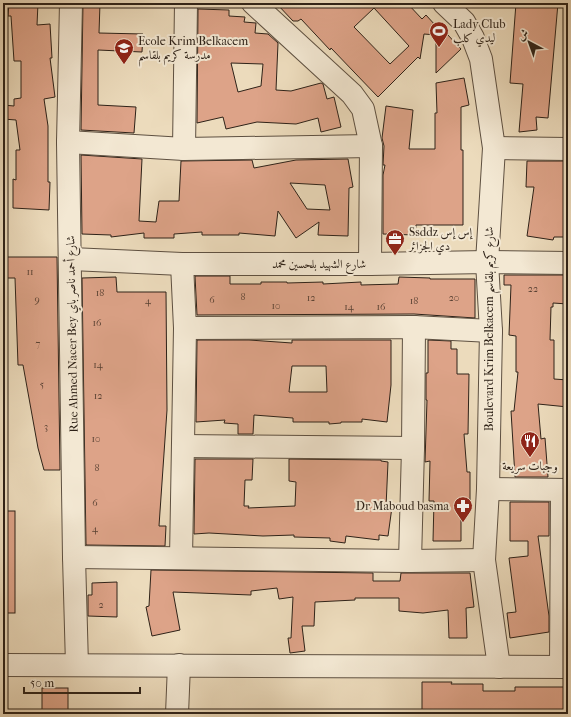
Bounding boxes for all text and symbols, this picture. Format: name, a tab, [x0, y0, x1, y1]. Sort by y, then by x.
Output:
place label: Lady Club ليدي كلب	[453, 17, 506, 48]
sports icon: Lady Club ليدي كلب	[428, 20, 450, 48]
north arrow	[509, 22, 549, 62]
text: ش	[514, 26, 531, 43]
place label: Ecole Krim Belkacem مدرسة كريم بلقاسم	[138, 34, 248, 67]
school or university icon: Ecole Krim Belkacem مدرسة كريم بلقاسم	[113, 37, 135, 65]
place label: Ssddz إس إس دي الجزائر	[407, 225, 474, 256]
street label: Boulevard Krim Belkacem شارع كريم بلقاسم	[482, 227, 501, 431]
office icon: Ssddz إس إس دي الجزائر	[384, 228, 406, 256]
street label: Rue Ahmed Nacer Bey شارع أحمد ناصر باي	[62, 235, 85, 433]
street label: شارع الشهيد بلحسين محمد	[272, 257, 366, 275]
house number: 11	[26, 266, 34, 278]
house number: 22	[528, 283, 538, 295]
house number: 18	[96, 287, 104, 299]
house number: 8	[240, 291, 246, 303]
house number: 12	[307, 292, 315, 304]
house number: 20	[449, 292, 459, 304]
house number: 9	[34, 294, 40, 306]
house number: 6	[209, 294, 215, 306]
house number: 4	[145, 295, 152, 307]
house number: 18	[410, 295, 418, 307]
house number: 10	[271, 300, 281, 312]
house number: 14	[344, 301, 355, 313]
house number: 16	[377, 301, 386, 313]
house number: 16	[93, 317, 102, 329]
house number: 7	[36, 338, 41, 350]
house number: 14	[93, 359, 104, 371]
house number: 5	[40, 379, 44, 391]
house number: 12	[94, 390, 102, 402]
house number: 3	[44, 421, 48, 433]
restaurant icon: وجبات سريعة	[519, 430, 541, 458]
house number: 10	[91, 433, 101, 445]
place label: وجبات سريعة	[502, 459, 558, 474]
house number: 8	[94, 462, 100, 474]
pharmacy icon: Dr Maboud basma	[452, 495, 474, 523]
house number: 6	[92, 497, 98, 509]
place label: Dr Maboud basma	[356, 499, 449, 513]
house number: 4	[92, 523, 99, 535]
house number: 2	[98, 599, 104, 611]
scale bar	[24, 669, 140, 695]
text: 50 m	[30, 676, 54, 690]

